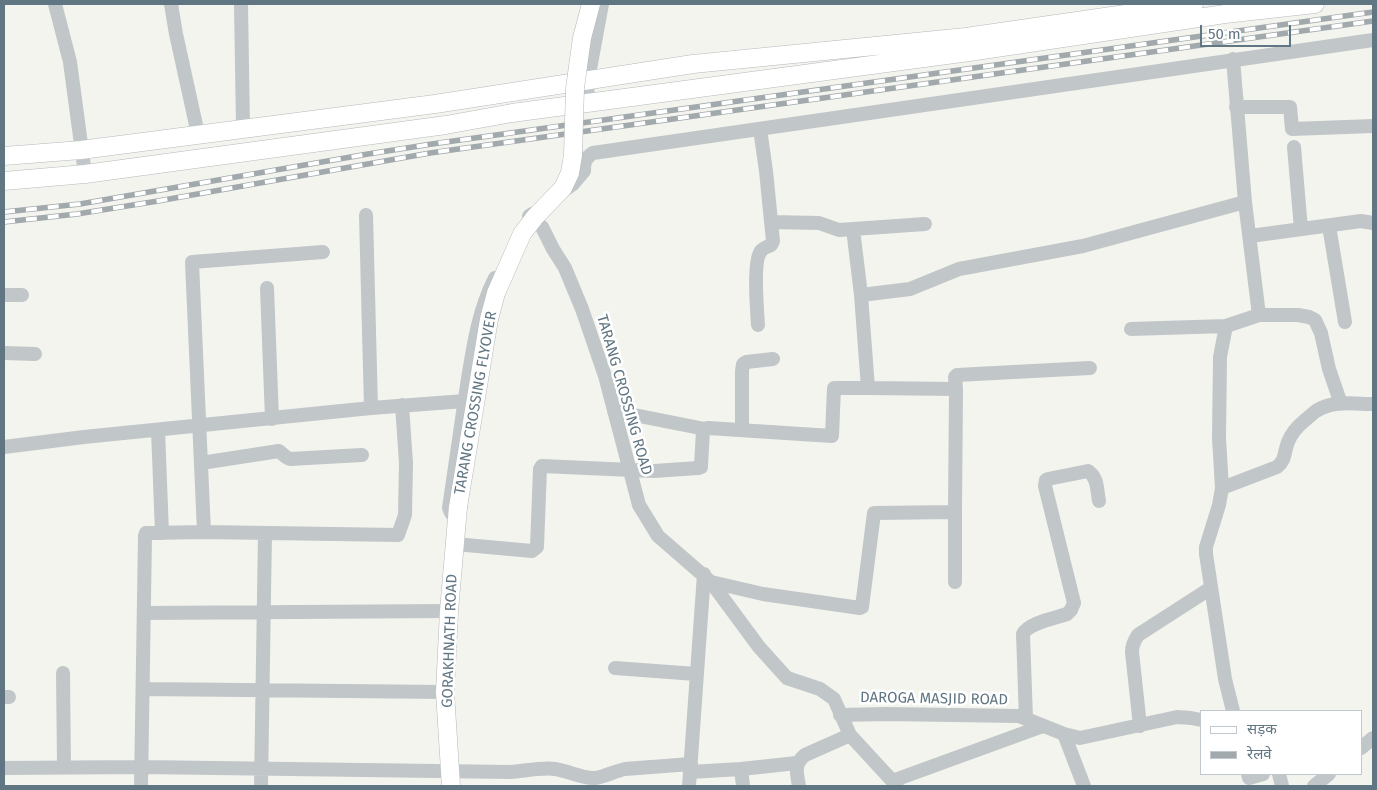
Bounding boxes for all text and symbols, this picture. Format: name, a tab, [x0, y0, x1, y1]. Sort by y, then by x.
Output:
scale bar	[1202, 15, 1293, 47]
text: 50 m	[1208, 25, 1241, 43]
street label: TARANG CROSSING FLYOVER	[451, 310, 501, 496]
street label: TARANG CROSSING ROAD	[592, 313, 656, 477]
street label: GORAKHNATH ROAD	[439, 574, 461, 708]
street label: DAROGA MASJID ROAD	[860, 689, 1008, 709]
legend	[1200, 710, 1362, 775]
text: सड़क	[1247, 720, 1277, 738]
text: रेलवे	[1247, 745, 1272, 763]

